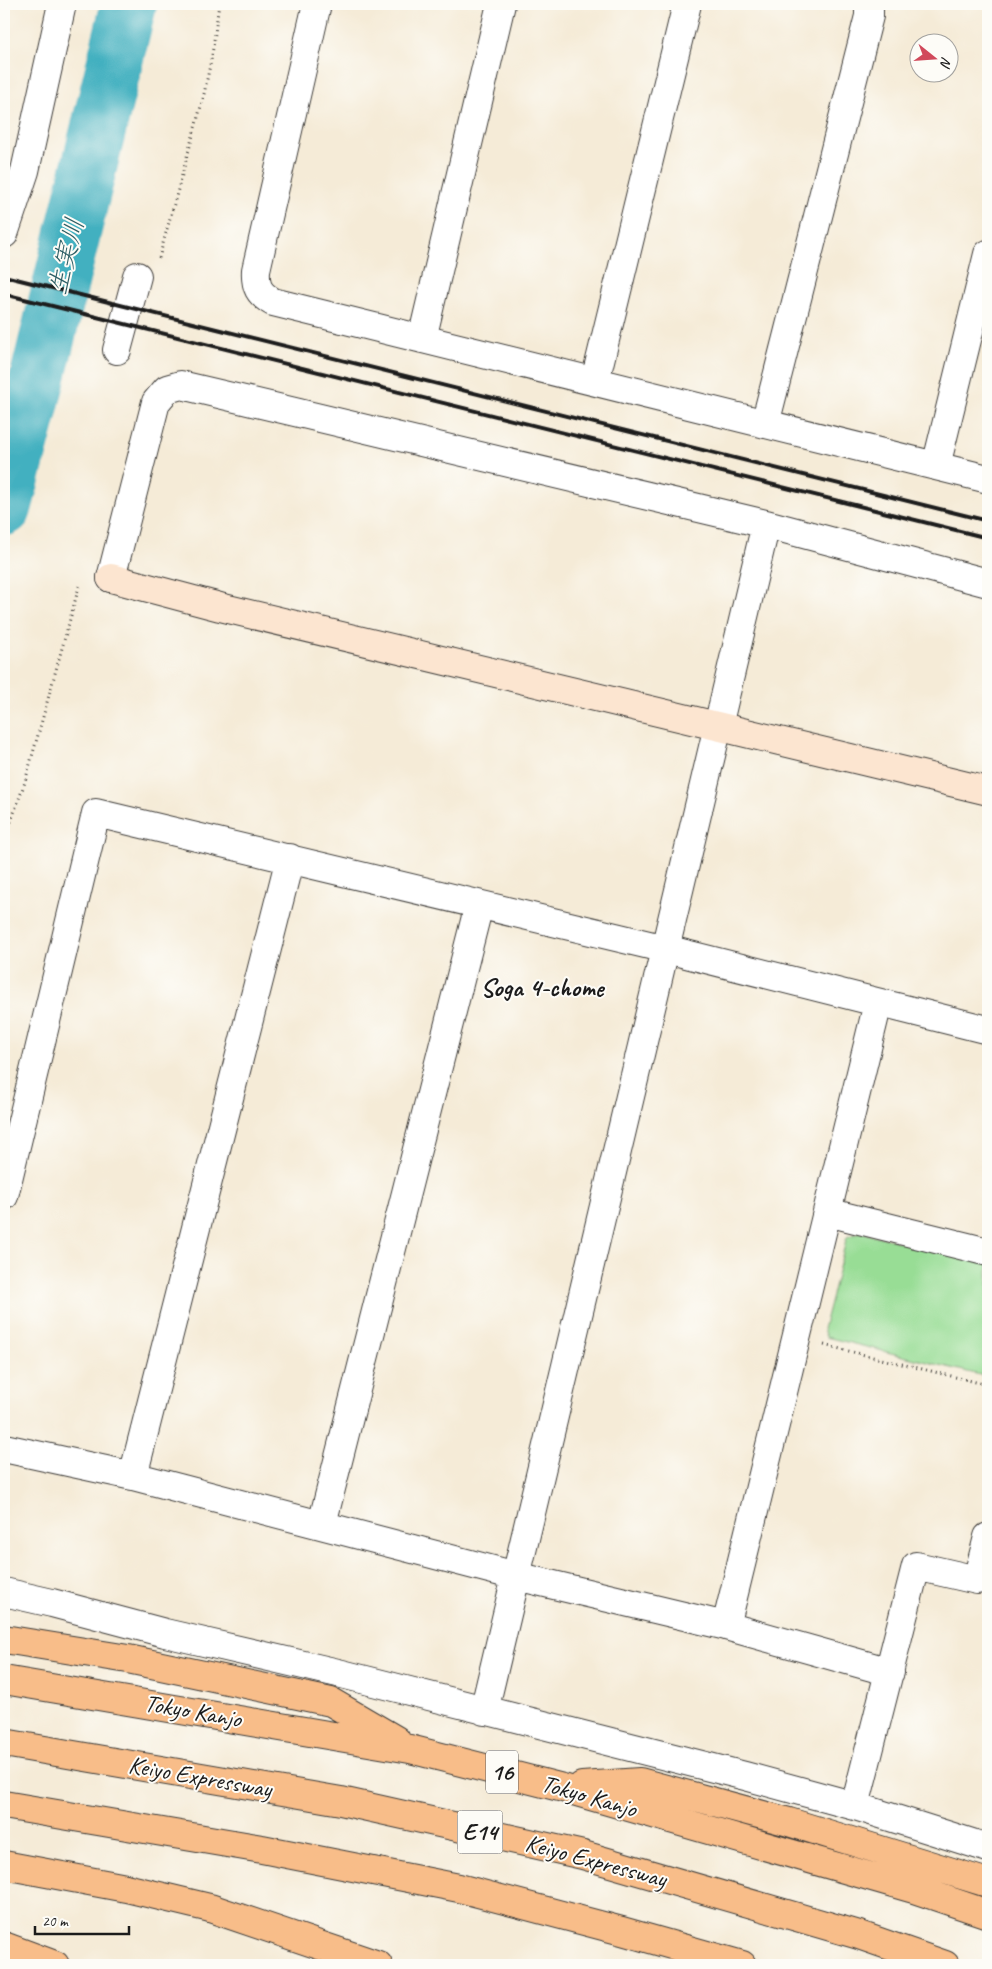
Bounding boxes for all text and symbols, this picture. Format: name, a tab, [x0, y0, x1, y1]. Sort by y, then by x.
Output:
north arrow	[910, 32, 960, 82]
text: N	[936, 55, 955, 71]
water label: 生実川	[41, 214, 91, 298]
district label: Soga 4-chome	[480, 971, 606, 1004]
street label: Tokyo Kanjo	[142, 1687, 245, 1735]
street label: Keiyo Expressway	[126, 1749, 275, 1806]
road number: 16	[486, 1750, 518, 1794]
street label: Tokyo Kanjo	[538, 1767, 641, 1825]
road number: E14	[458, 1810, 502, 1854]
street label: Keiyo Expressway	[522, 1827, 671, 1896]
scale bar	[35, 1904, 129, 1936]
text: 20 m	[42, 1912, 69, 1931]

